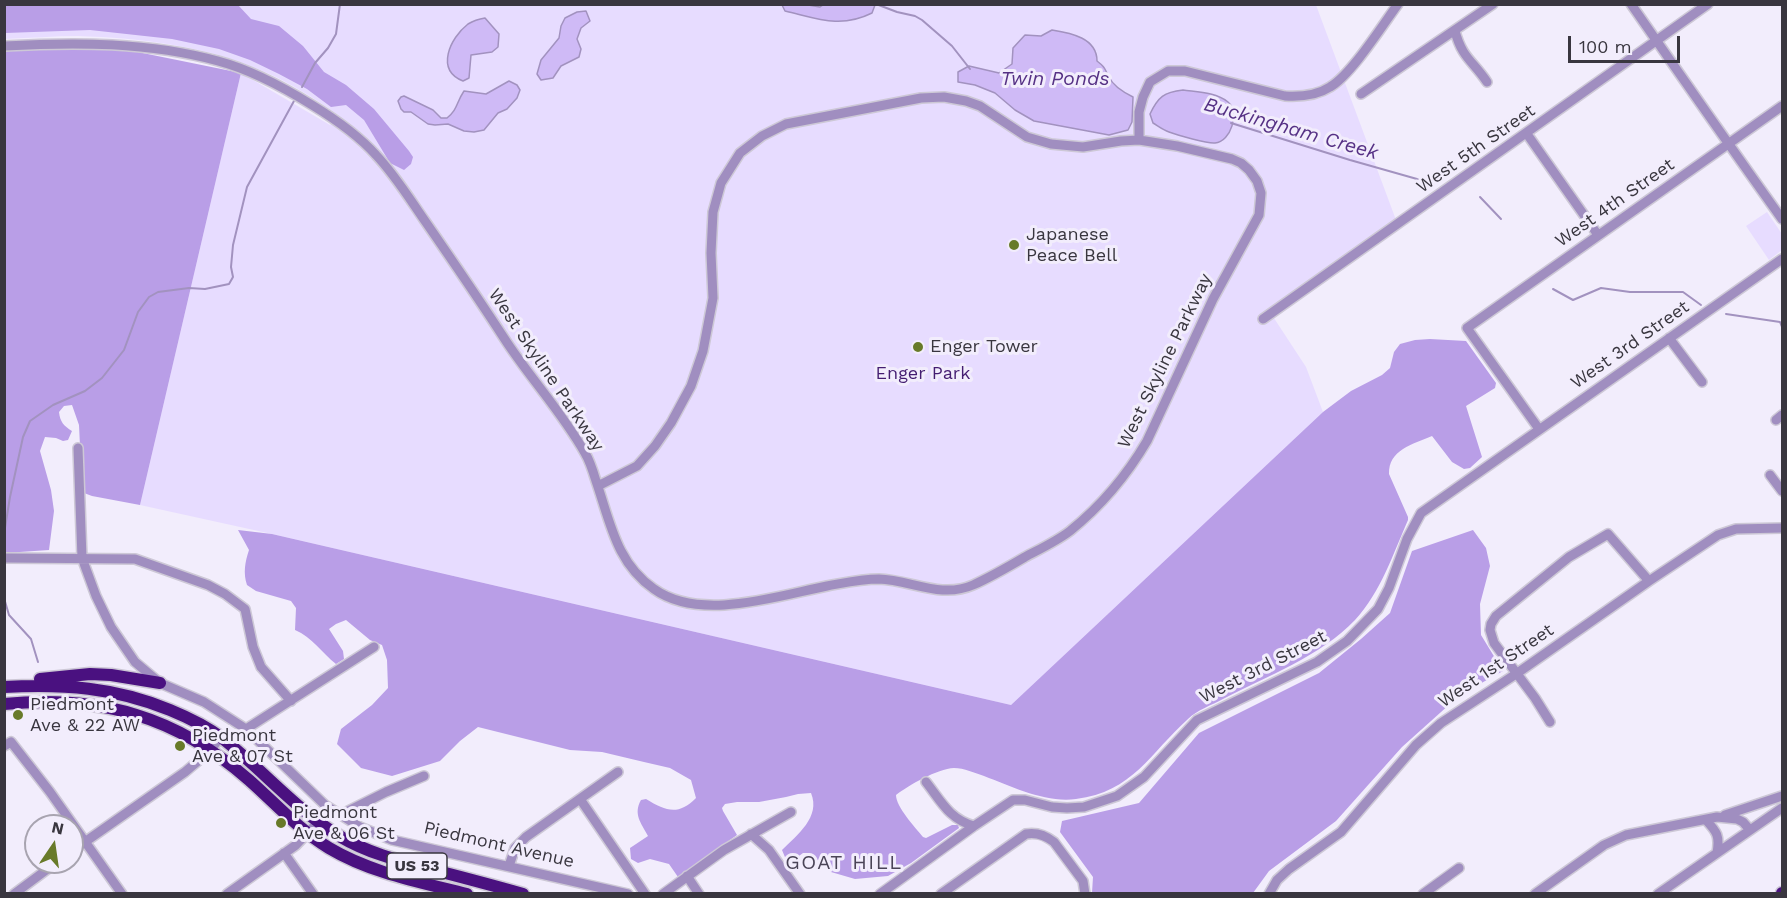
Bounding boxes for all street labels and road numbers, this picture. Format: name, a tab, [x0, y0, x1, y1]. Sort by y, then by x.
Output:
street label: West 5th Street	[1413, 100, 1539, 198]
street label: West 4th Street	[1551, 154, 1679, 252]
street label: West Skyline Parkway	[1113, 270, 1217, 452]
street label: West Skyline Parkway	[483, 284, 609, 456]
street label: West 3rd Street	[1567, 296, 1693, 394]
street label: West 1st Street	[1434, 619, 1558, 713]
street label: West 3rd Street	[1196, 626, 1330, 708]
street label: Piedmont Avenue	[422, 817, 576, 873]
road number: US 53	[387, 853, 447, 879]

